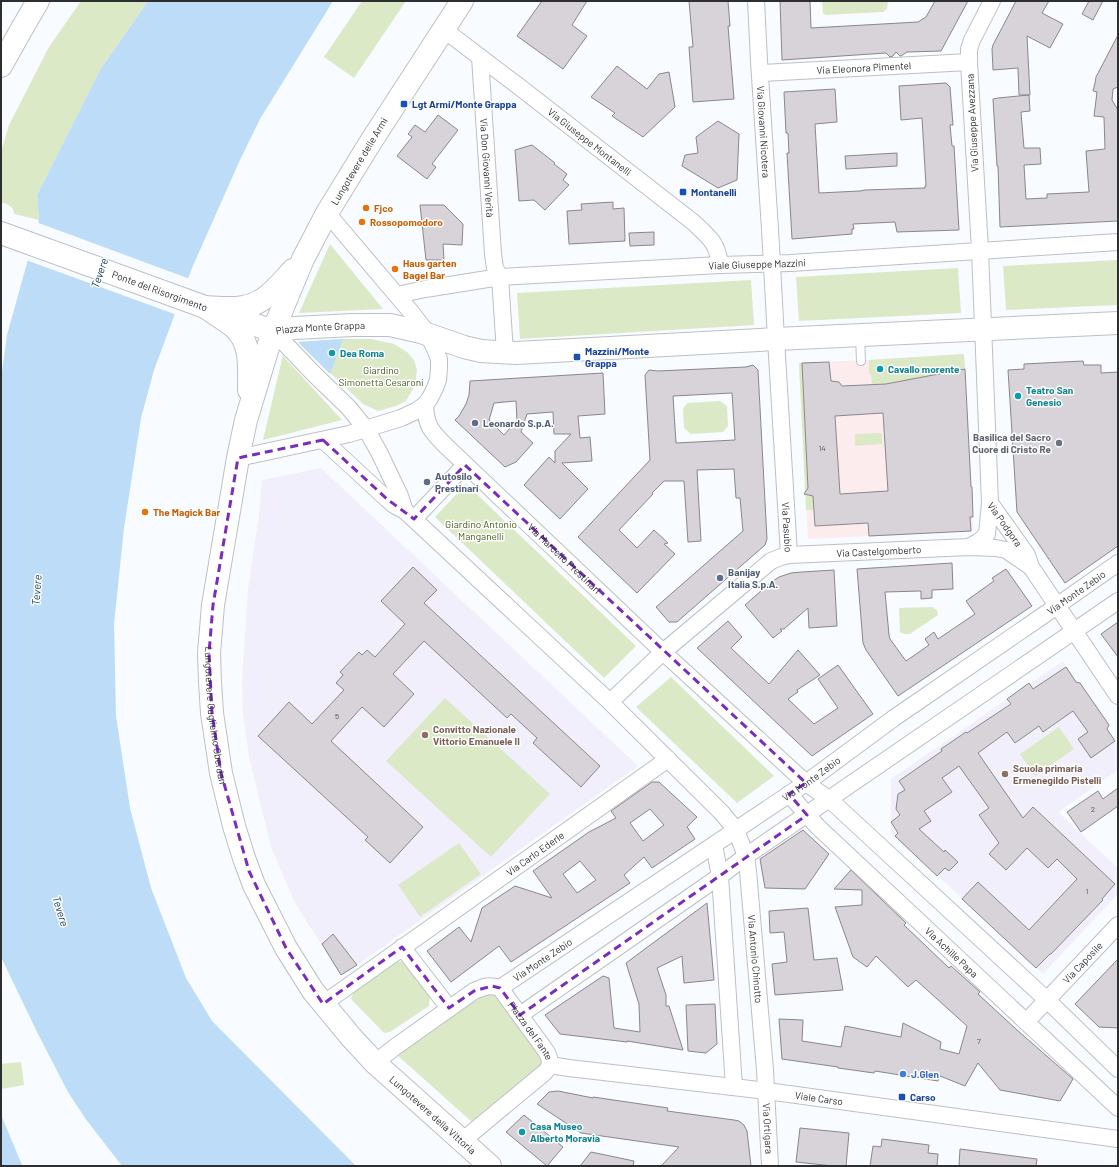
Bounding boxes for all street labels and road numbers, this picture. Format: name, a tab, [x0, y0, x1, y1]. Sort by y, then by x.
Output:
street label: Via Eleonora Pimentel	[816, 59, 912, 76]
street label: Via Giuseppe Avezzana	[963, 74, 981, 172]
street label: Via Giovanni Nicotera	[755, 85, 773, 178]
street label: Via Giuseppe Montanelli	[546, 105, 634, 178]
street label: Lungotevere delle Armi	[328, 115, 390, 207]
street label: Via Don Giovanni Verità	[478, 118, 497, 218]
street label: Viale Giuseppe Mazzini	[708, 256, 806, 272]
street label: Ponte del Risorgimento	[110, 268, 209, 313]
street label: Piazza Monte Grappa	[275, 319, 365, 337]
street label: Via Podgora	[985, 500, 1025, 549]
street label: Via Pasubio	[780, 502, 795, 553]
street label: Via Marcello Prestinari	[525, 521, 604, 596]
street label: Via Castelgomberto	[836, 543, 922, 559]
street label: Via Monte Zebio	[1045, 568, 1108, 617]
street label: Lungotevere Guglielmo Oberdan	[203, 646, 229, 785]
street label: Via Monte Zebio	[780, 754, 843, 803]
street label: Via Carlo Ederle	[504, 829, 566, 878]
street label: Via Antonio Chinotto	[746, 914, 765, 1004]
street label: Via Achille Papa	[923, 924, 981, 980]
street label: Via Monte Zebio	[510, 935, 574, 984]
street label: Via Caposile	[1060, 939, 1105, 986]
street label: Piazza del Fante	[506, 999, 555, 1062]
street label: Lungotevere della Vittoria	[387, 1073, 478, 1156]
street label: Viale Carso	[794, 1089, 844, 1107]
street label: Via Ortigara	[761, 1103, 775, 1154]

